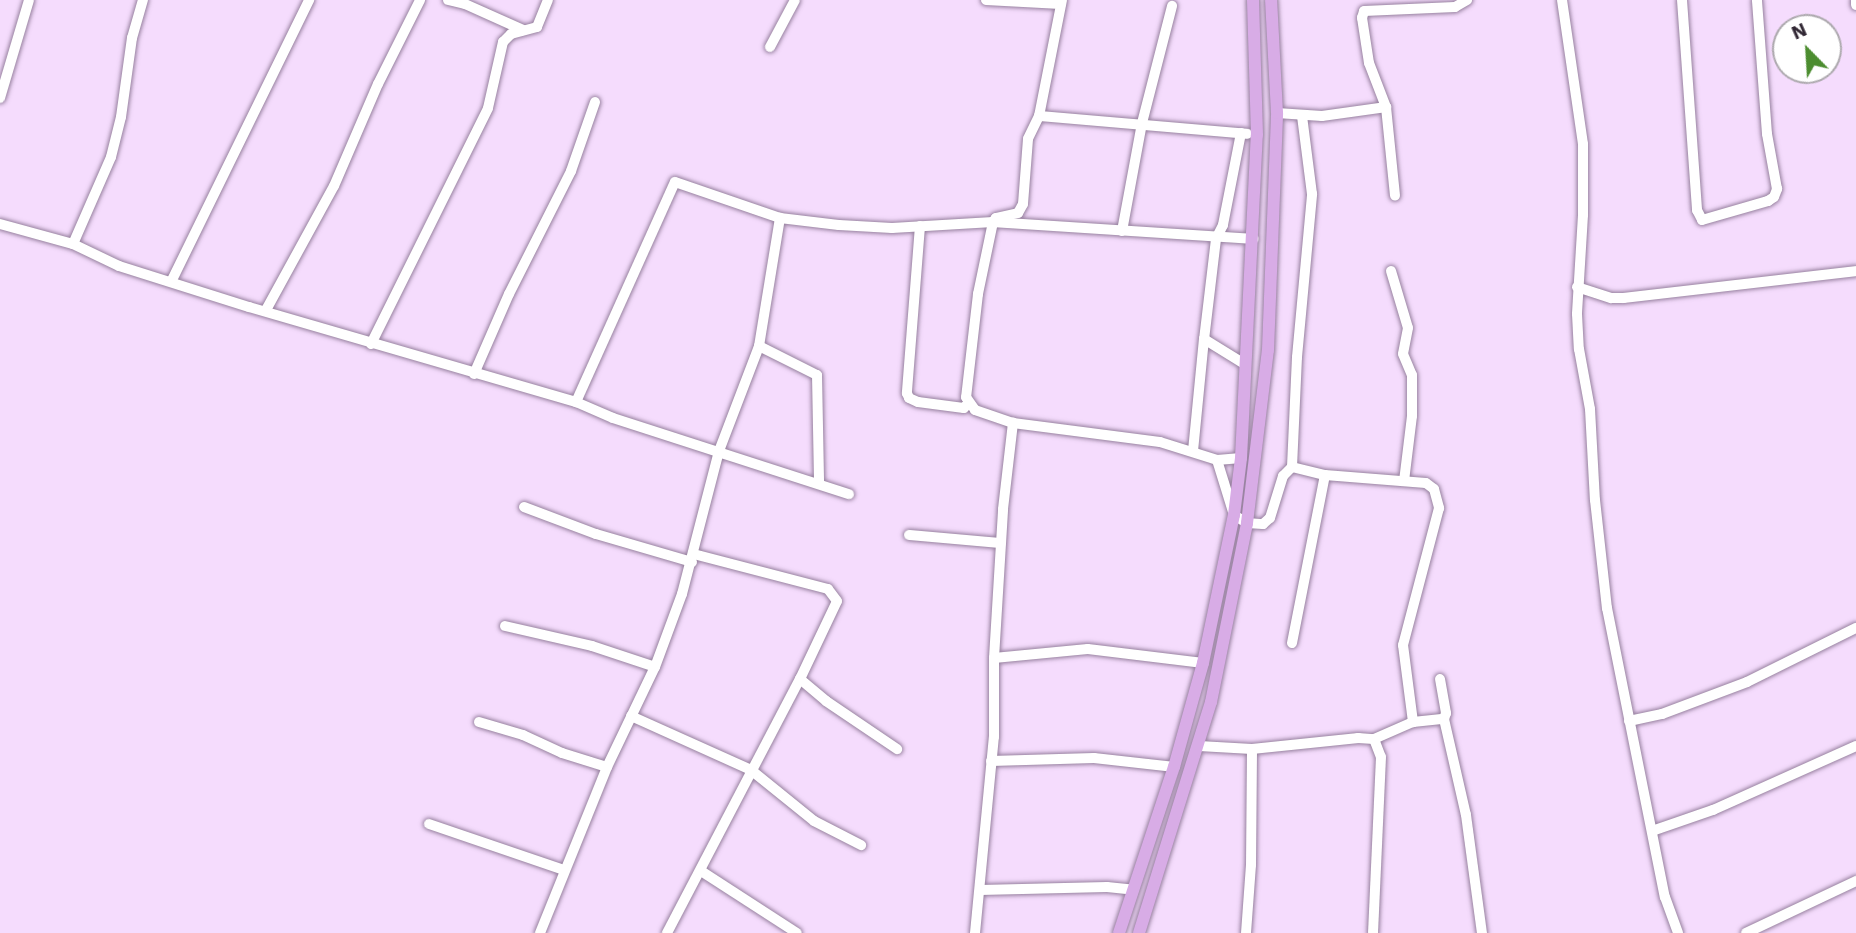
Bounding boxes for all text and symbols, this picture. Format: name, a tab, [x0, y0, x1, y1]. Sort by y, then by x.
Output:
north arrow	[1772, 14, 1842, 84]
text: N	[1788, 18, 1810, 45]

